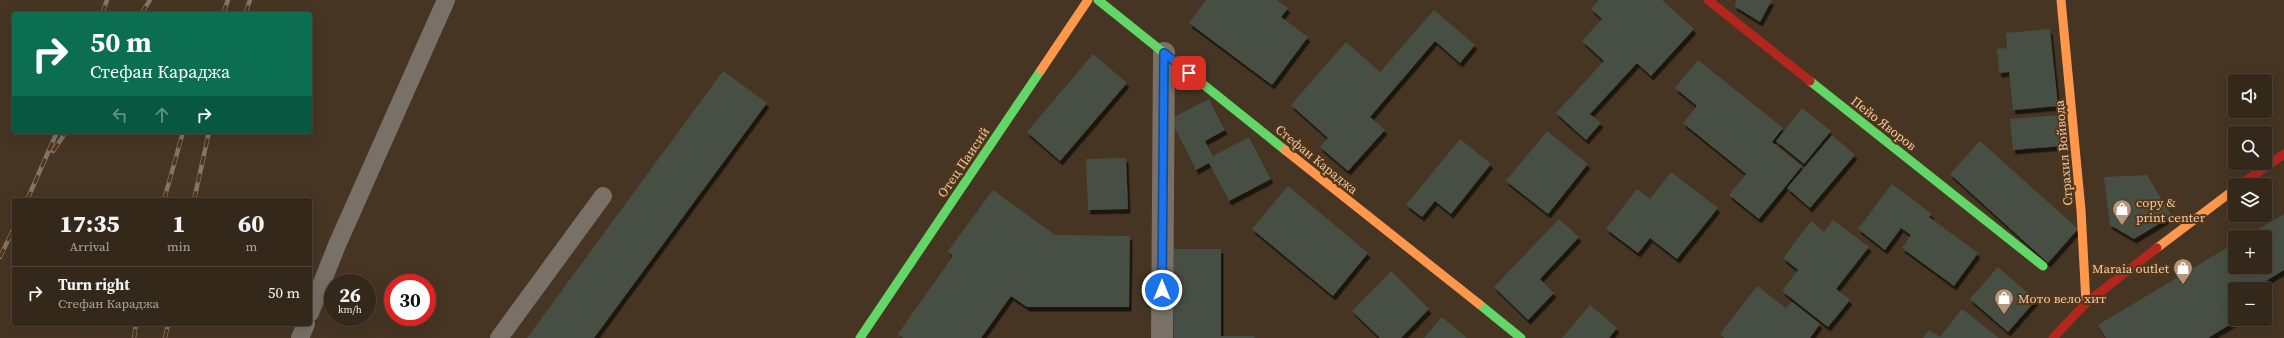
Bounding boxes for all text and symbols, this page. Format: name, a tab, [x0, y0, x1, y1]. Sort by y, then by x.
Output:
text: 50 m	[90, 23, 152, 61]
icon: right	[24, 28, 76, 80]
pin	[1172, 56, 1206, 90]
text: Стефан Караджа	[90, 59, 230, 84]
icon: arrive	[1178, 62, 1200, 84]
map controls	[2228, 74, 2272, 326]
button: sound	[2228, 74, 2272, 118]
street label: Пейо Яворов	[1848, 93, 1920, 154]
street label: Страхил Войвода	[2050, 99, 2077, 206]
icon: left	[109, 104, 131, 126]
icon: ahead	[151, 104, 173, 126]
icon: right	[193, 104, 215, 126]
street label: Стефан Караджа	[1272, 121, 1362, 198]
street label: Отец Паисий	[934, 124, 993, 201]
button: search	[2228, 126, 2272, 170]
button: layers	[2228, 178, 2272, 222]
place label: copy & print center	[2136, 194, 2206, 226]
shop icon: copy & print center	[2111, 198, 2133, 226]
text: 17:35	[59, 207, 120, 240]
text: 1	[172, 207, 185, 240]
text: 60	[238, 207, 264, 240]
button: +	[2228, 230, 2272, 274]
text: Arrival	[69, 238, 110, 255]
text: min	[167, 238, 191, 255]
text: m	[245, 238, 257, 255]
shop icon: Maraia outlet	[2172, 257, 2194, 285]
place label: Maraia outlet	[2092, 260, 2170, 277]
position arrow	[1141, 269, 1183, 311]
text: Turn right	[58, 274, 130, 295]
speed limit sign: 30	[384, 274, 436, 326]
text: 26	[339, 281, 361, 309]
icon: right	[24, 282, 46, 304]
text: 50 m	[268, 282, 300, 303]
button: −	[2228, 282, 2272, 326]
shop icon: Мото вело хит	[1993, 287, 2015, 315]
place label: Мото вело хит	[2018, 290, 2106, 307]
text: Стефан Караджа	[58, 295, 159, 312]
text: km/h	[338, 303, 362, 316]

